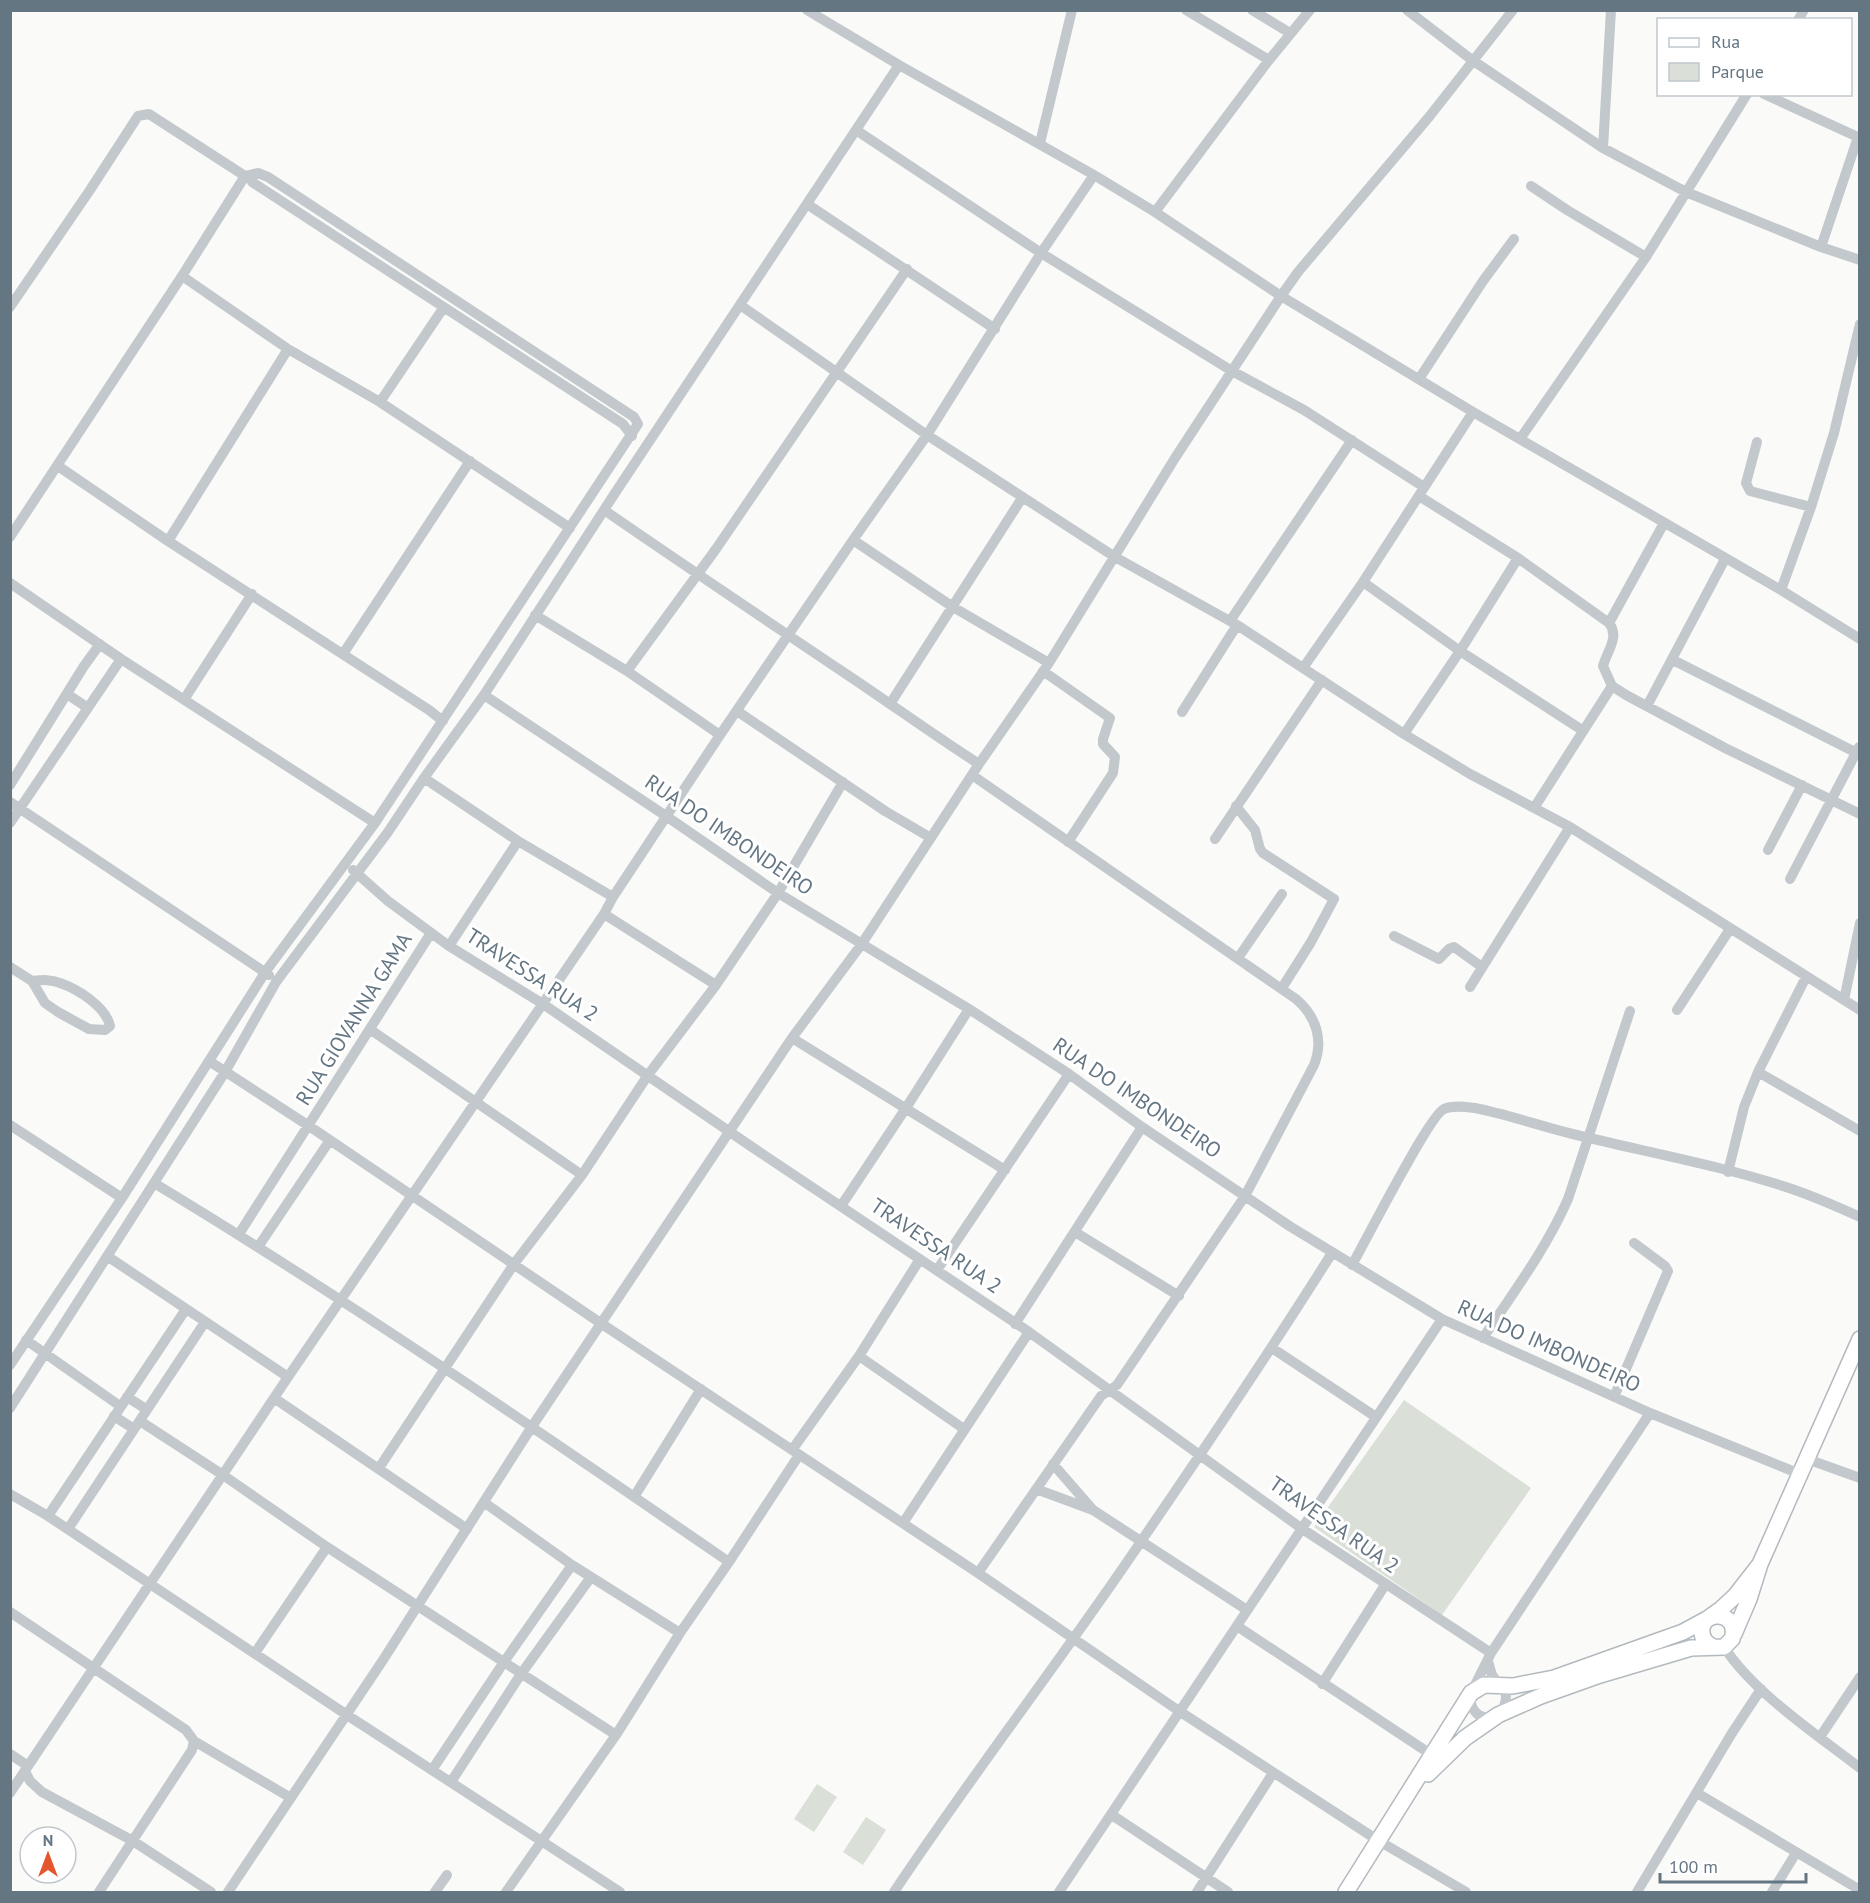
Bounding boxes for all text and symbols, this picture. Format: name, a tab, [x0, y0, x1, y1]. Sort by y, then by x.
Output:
legend	[1657, 18, 1852, 96]
text: Rua	[1711, 30, 1740, 53]
text: Parque	[1711, 60, 1764, 83]
street label: RUA DO IMBONDEIRO	[640, 768, 819, 901]
street label: TRAVESSA RUA 2	[461, 922, 603, 1027]
street label: RUA GIOVANNA GAMA	[290, 927, 418, 1110]
street label: RUA DO IMBONDEIRO	[1048, 1031, 1227, 1164]
street label: TRAVESSA RUA 2	[866, 1192, 1007, 1299]
street label: RUA DO IMBONDEIRO	[1454, 1293, 1645, 1398]
street label: TRAVESSA RUA 2	[1264, 1470, 1404, 1579]
north arrow	[18, 1825, 78, 1885]
text: N	[43, 1830, 53, 1850]
scale bar	[1660, 1846, 1806, 1884]
text: 100 m	[1669, 1855, 1718, 1878]

